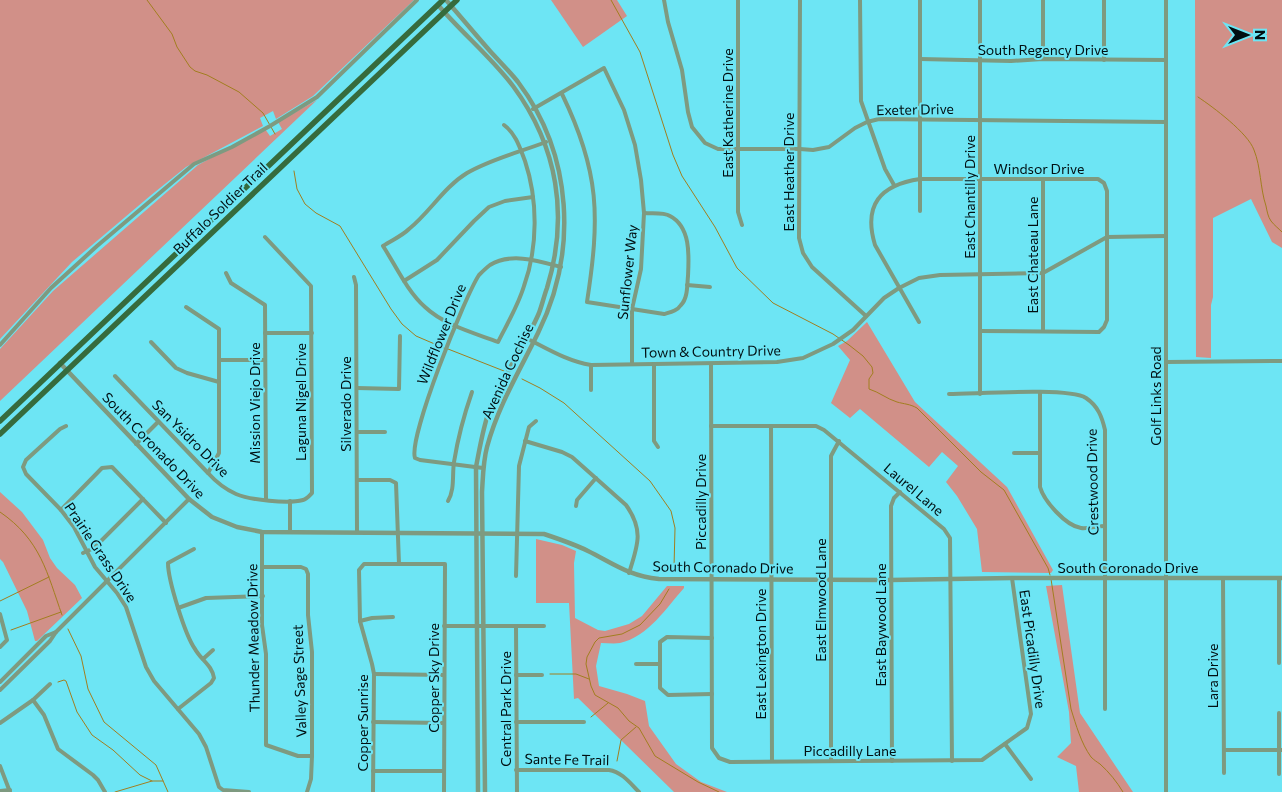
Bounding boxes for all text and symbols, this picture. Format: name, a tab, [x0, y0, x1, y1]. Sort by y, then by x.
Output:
north arrow	[1222, 10, 1272, 60]
text: N	[1252, 30, 1269, 40]
street label: South Regency Drive	[978, 41, 1108, 58]
street label: East Katherine Drive	[719, 48, 736, 178]
street label: Exeter Drive	[876, 100, 954, 118]
street label: East Heather Drive	[780, 113, 797, 231]
street label: East Chantilly Drive	[961, 135, 978, 259]
street label: Buffalo Soldier Trail	[169, 159, 271, 257]
street label: Windsor Drive	[994, 160, 1084, 177]
street label: East Chateau Lane	[1024, 197, 1041, 313]
street label: Sunflower Way	[614, 223, 640, 321]
street label: Wildflower Drive	[413, 281, 469, 387]
street label: Avenida Cochise	[477, 321, 537, 421]
street label: Town & Country Drive	[641, 341, 781, 361]
street label: Mission Viejo Drive	[246, 342, 263, 464]
street label: Laguna Nigel Drive	[292, 343, 309, 461]
street label: Golf Links Road	[1147, 346, 1164, 446]
street label: Silverado Drive	[337, 356, 354, 452]
street label: South Coronado Drive	[99, 388, 209, 502]
street label: San Ysidro Drive	[149, 396, 233, 480]
street label: Crestwood Drive	[1083, 429, 1101, 535]
street label: Piccadilly Drive	[692, 454, 709, 550]
street label: Laurel Lane	[881, 459, 947, 519]
street label: Prairie Grass Drive	[61, 499, 141, 605]
street label: East Elmwood Lane	[812, 538, 829, 662]
street label: South Coronado Drive	[652, 557, 794, 577]
street label: South Coronado Drive	[1058, 559, 1198, 576]
street label: East Baywood Lane	[872, 563, 889, 687]
street label: Thunder Meadow Drive	[243, 564, 263, 712]
street label: East Lexington Drive	[752, 589, 769, 719]
street label: East Picadilly Drive	[1016, 589, 1050, 709]
street label: Copper Sky Drive	[425, 623, 442, 733]
street label: Valley Sage Street	[289, 624, 309, 738]
street label: Lara Drive	[1204, 644, 1221, 708]
street label: Central Park Drive	[497, 651, 514, 767]
street label: Copper Sunrise	[354, 674, 371, 772]
street label: Piccadilly Lane	[803, 742, 897, 759]
street label: Sante Fe Trail	[524, 750, 610, 768]

